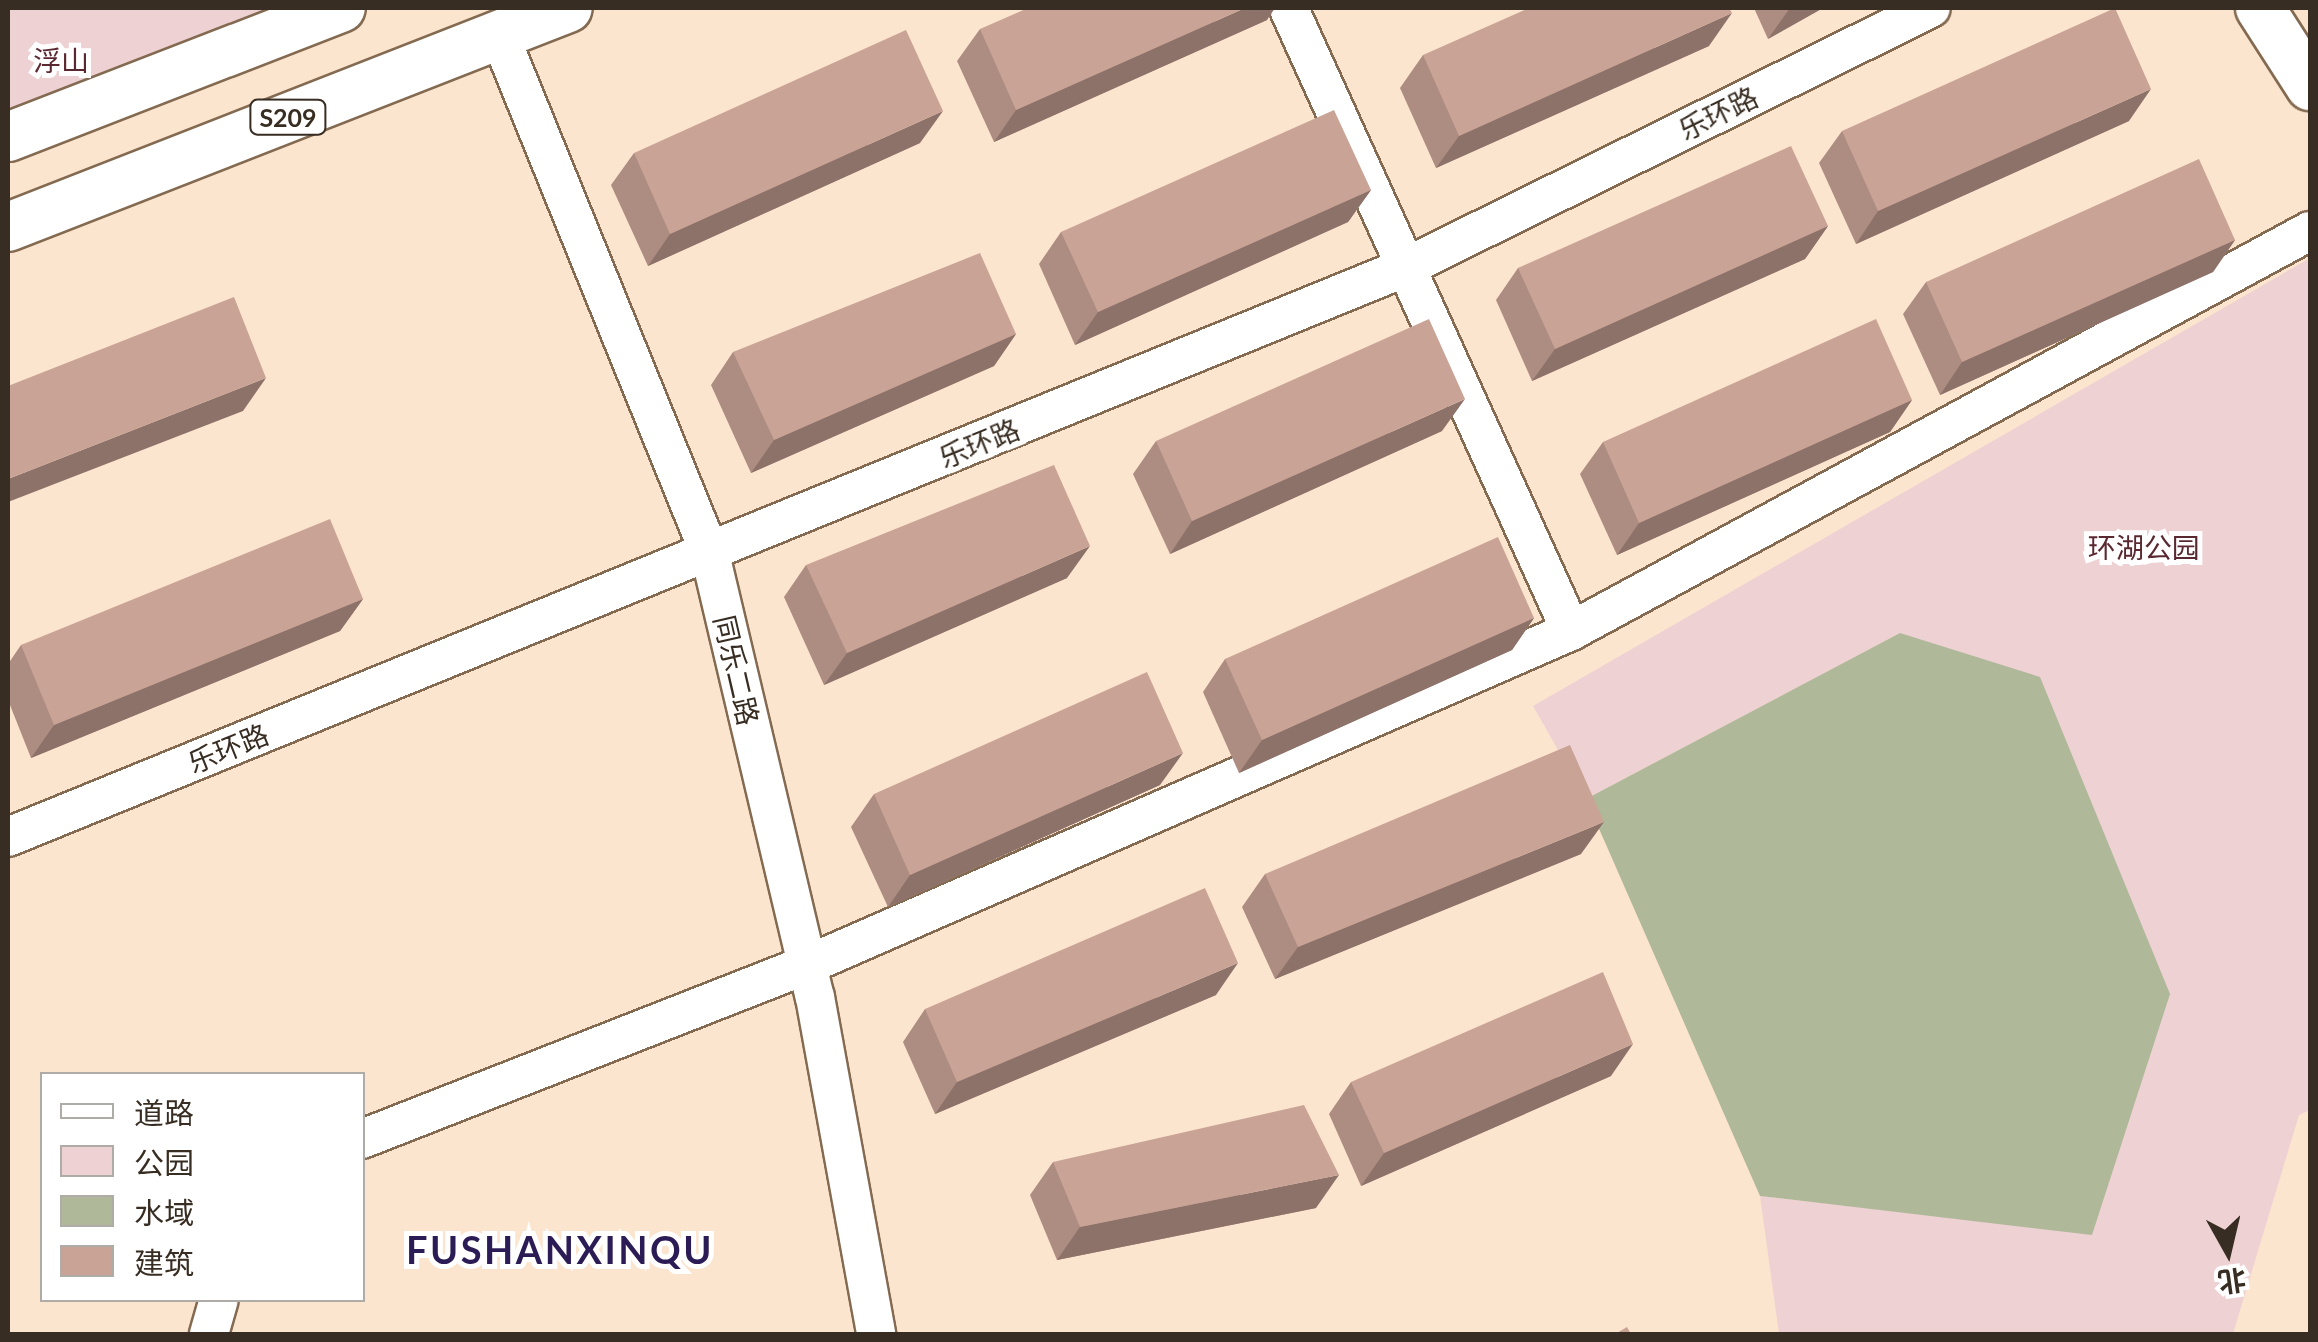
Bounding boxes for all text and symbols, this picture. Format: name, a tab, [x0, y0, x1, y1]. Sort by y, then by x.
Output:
park label: 浮山	[33, 43, 89, 77]
street label: 乐环路	[1673, 79, 1763, 147]
road number: S209	[248, 97, 328, 137]
street label: 乐环路	[934, 412, 1024, 474]
park label: 环湖公园	[2088, 530, 2200, 564]
street label: 同乐二路	[708, 612, 766, 728]
street label: 乐环路	[183, 717, 273, 779]
legend	[40, 1072, 365, 1302]
text: 道路	[134, 1094, 194, 1130]
text: 公园	[134, 1144, 194, 1180]
text: 水域	[134, 1194, 194, 1230]
north arrow	[2178, 1202, 2278, 1302]
district label: FUSHANXINQU	[406, 1227, 714, 1273]
text: 建筑	[134, 1244, 194, 1280]
text: 北	[2216, 1263, 2248, 1300]

